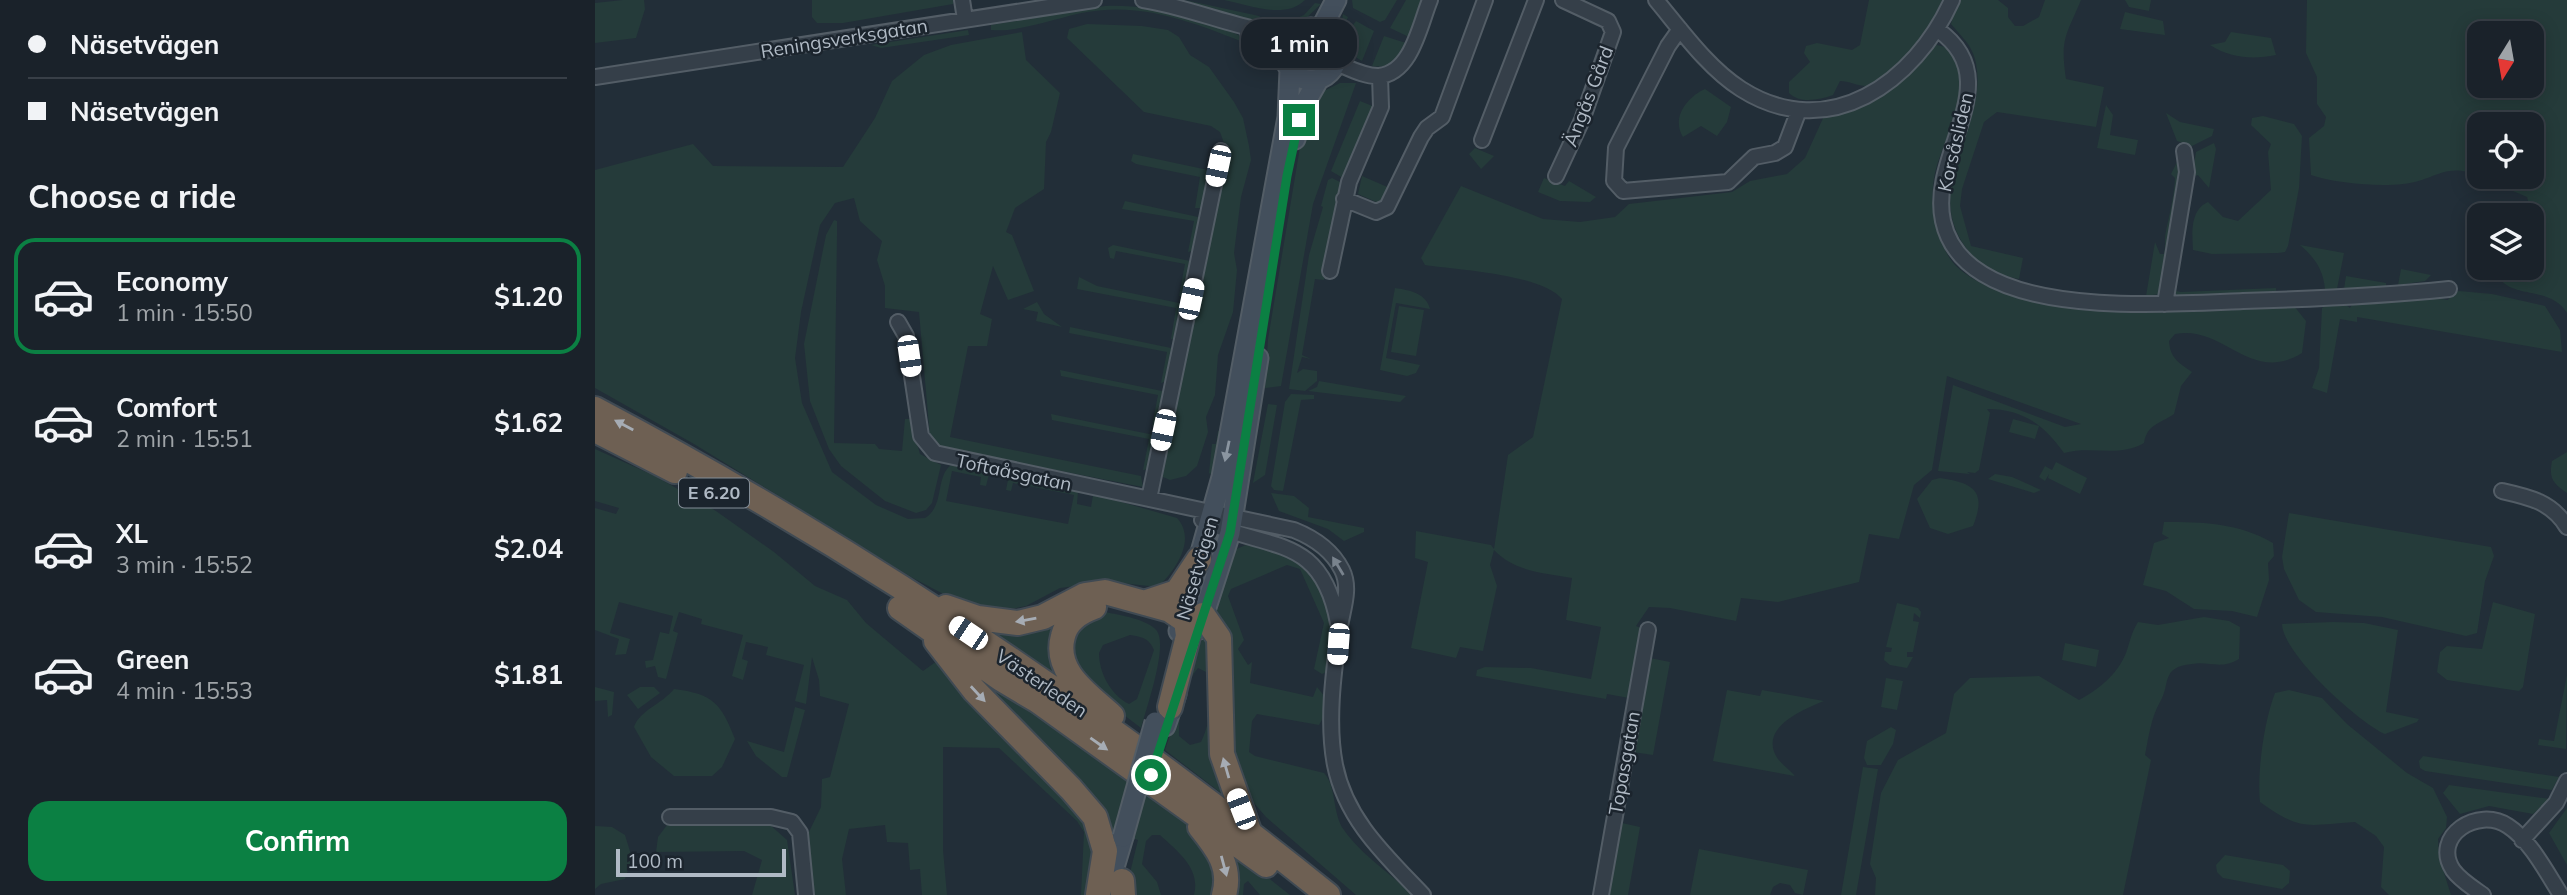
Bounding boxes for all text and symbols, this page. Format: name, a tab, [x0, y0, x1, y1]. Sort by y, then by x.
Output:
street label: Reningsverksgatan	[759, 13, 929, 63]
callout: 1 min	[1241, 18, 1357, 68]
north arrow	[2467, 21, 2545, 98]
map controls	[2467, 21, 2544, 280]
text: Näsetvägen	[70, 28, 219, 61]
text: 1 min	[1269, 29, 1329, 58]
street label: Ängås Gård	[1558, 42, 1618, 150]
street label: Korsåsliden	[1932, 90, 1978, 194]
text: Näsetvägen	[70, 95, 219, 128]
route end	[1283, 104, 1315, 136]
button: locate	[2467, 112, 2544, 189]
car	[1204, 143, 1233, 189]
text: Choose a ride	[28, 176, 236, 216]
button: layers	[2467, 203, 2544, 280]
icon: car	[32, 265, 95, 328]
text: Economy	[116, 265, 228, 298]
car	[1177, 276, 1206, 322]
text: $1.20	[494, 280, 563, 313]
text: 1 min · 15:50	[116, 298, 253, 327]
car	[896, 334, 923, 378]
icon: car	[32, 391, 95, 454]
text: Comfort	[116, 391, 217, 424]
text: $1.62	[494, 406, 563, 439]
car	[1149, 407, 1178, 453]
one-way arrow	[614, 419, 634, 430]
text: 2 min · 15:51	[116, 424, 253, 453]
one-way arrow	[1222, 440, 1233, 462]
street label: Toftaåsgatan	[954, 448, 1074, 496]
road number: E 6.20	[679, 478, 749, 508]
street label: Näsetvägen	[1171, 513, 1223, 623]
icon: car	[32, 517, 95, 580]
text: XL	[116, 517, 148, 550]
text: $2.04	[494, 532, 563, 565]
text: 3 min · 15:52	[116, 550, 253, 579]
one-way arrow	[1331, 556, 1344, 576]
car	[945, 613, 992, 653]
one-way arrow	[1015, 615, 1037, 626]
car	[1327, 622, 1350, 666]
icon: car	[32, 643, 95, 706]
text: Green	[116, 643, 189, 676]
street label: Västerleden	[992, 644, 1092, 722]
text: $1.81	[494, 658, 563, 691]
text: 4 min · 15:53	[116, 676, 253, 705]
one-way arrow	[970, 685, 986, 703]
street label: Topasgatan	[1603, 709, 1645, 817]
one-way arrow	[1090, 737, 1108, 751]
one-way arrow	[1221, 757, 1231, 778]
route start	[1135, 759, 1167, 791]
car	[1224, 786, 1259, 832]
button: Confirm	[28, 801, 567, 881]
scale bar	[616, 846, 786, 878]
text: 100 m	[627, 849, 683, 873]
one-way arrow	[1219, 855, 1230, 877]

